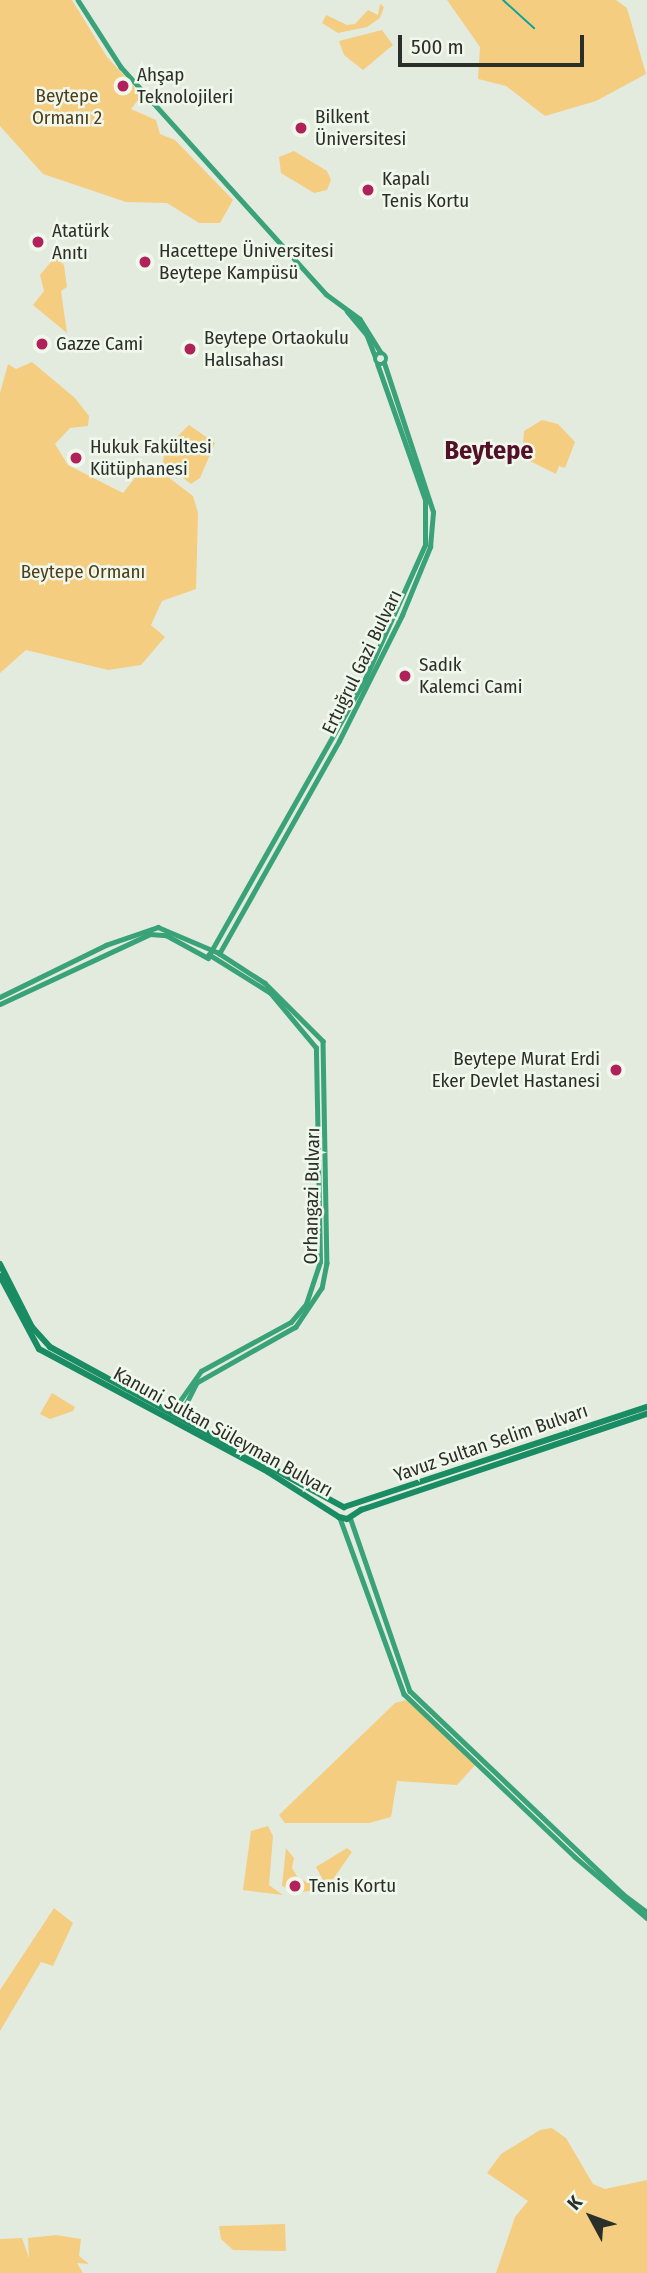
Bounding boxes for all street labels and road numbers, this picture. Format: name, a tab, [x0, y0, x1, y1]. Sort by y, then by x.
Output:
street label: Ertuğrul Gazi Bulvarı	[317, 586, 407, 738]
street label: Orhangazi Bulvarı	[299, 1128, 325, 1264]
street label: Kanuni Sultan Süleyman Bulvarı	[109, 1362, 337, 1502]
street label: Yavuz Sultan Selim Bulvarı	[391, 1399, 591, 1487]

